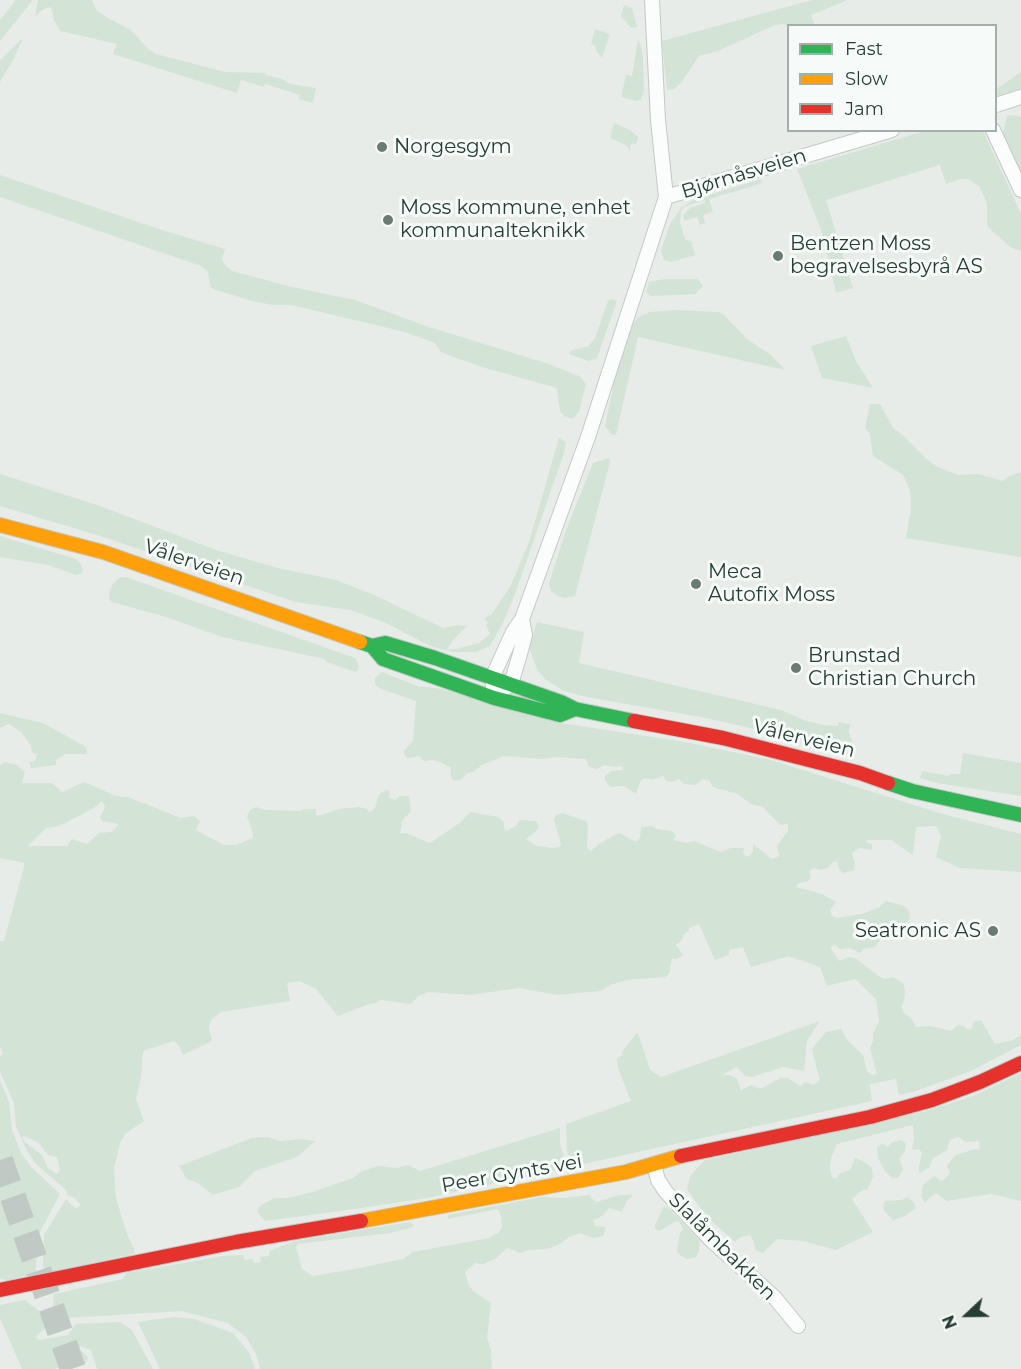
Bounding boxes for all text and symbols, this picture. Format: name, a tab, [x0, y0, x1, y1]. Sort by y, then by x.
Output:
legend	[787, 24, 997, 132]
text: Fast	[845, 38, 883, 60]
text: Slow	[845, 68, 888, 90]
text: Jam	[845, 98, 884, 120]
place label: Norgesgym	[394, 135, 512, 159]
marker: Norgesgym	[375, 140, 389, 154]
street label: Bjørnåsveien	[679, 144, 809, 204]
place label: Moss kommune, enhet kommunalteknikk	[400, 196, 631, 243]
marker: Moss kommune, enhet kommunalteknikk	[381, 213, 395, 227]
place label: Bentzen Moss begravelsesbyrå AS	[790, 232, 983, 279]
marker: Bentzen Moss begravelsesbyrå AS	[771, 249, 785, 263]
street label: Vålerveien	[141, 535, 247, 591]
place label: Meca Autofix Moss	[708, 560, 835, 607]
marker: Meca Autofix Moss	[689, 577, 703, 591]
place label: Brunstad Christian Church	[808, 644, 976, 691]
marker: Brunstad Christian Church	[789, 661, 803, 675]
street label: Vålerveien	[751, 715, 857, 763]
place label: Seatronic AS	[855, 919, 981, 943]
marker: Seatronic AS	[986, 924, 1000, 938]
street label: Peer Gynts vei	[440, 1150, 584, 1198]
street label: Slalåmbakken	[663, 1188, 781, 1306]
north arrow	[937, 1285, 997, 1345]
text: N	[939, 1312, 961, 1331]

